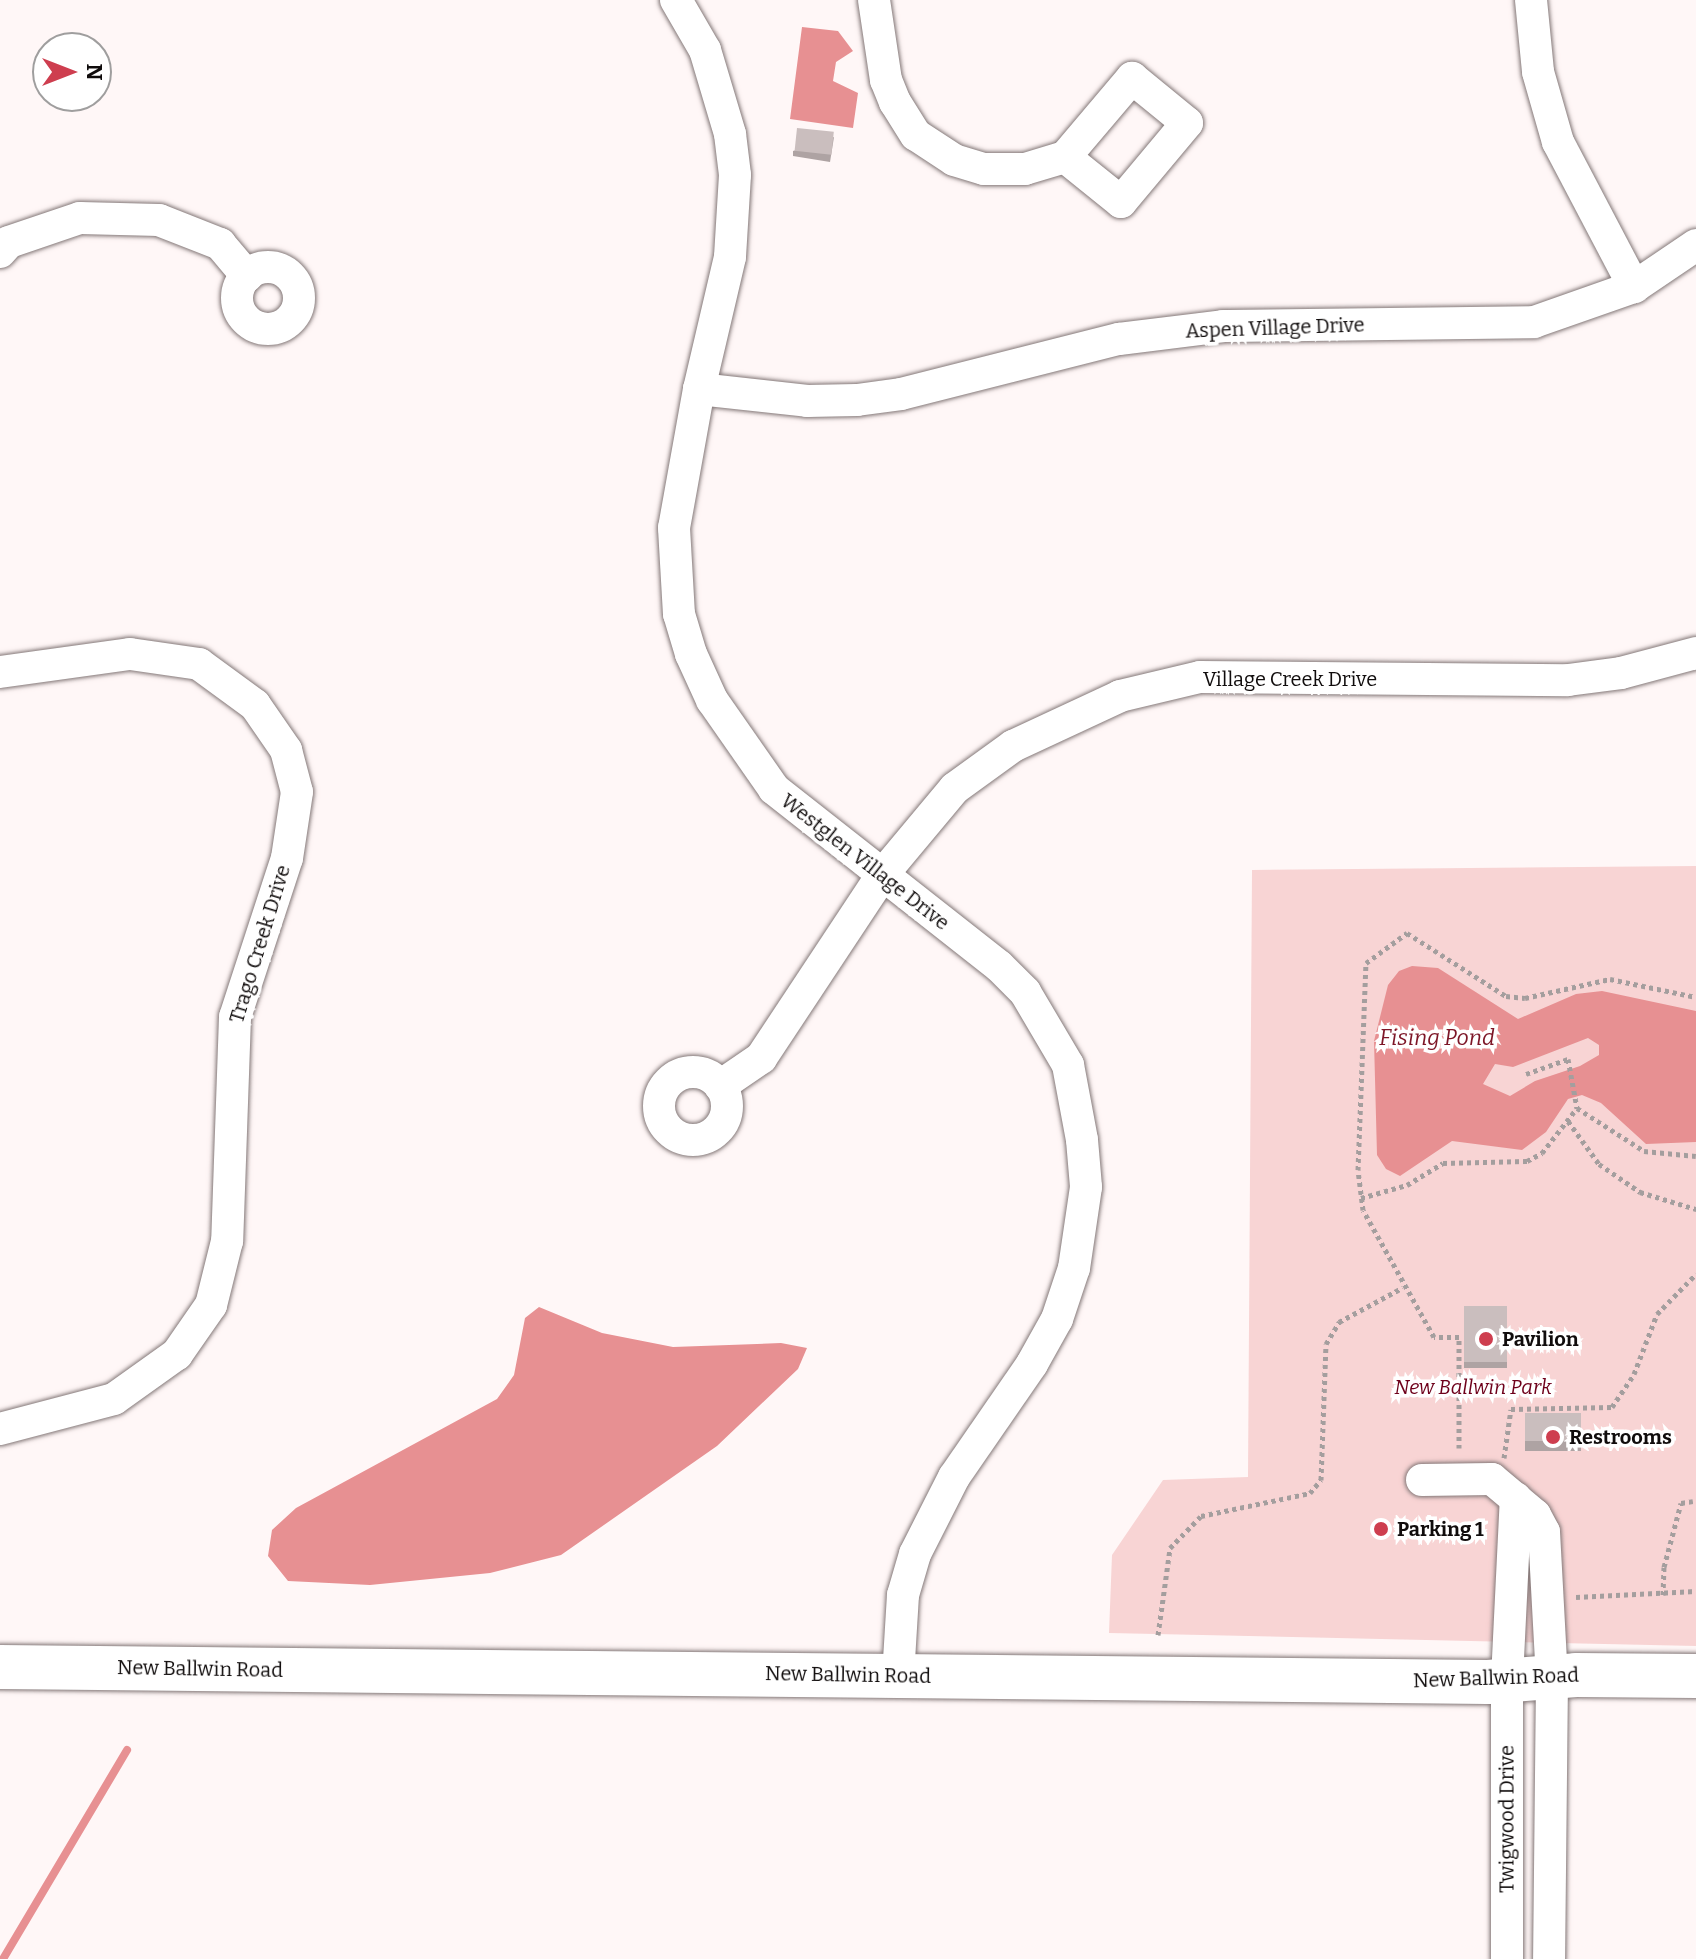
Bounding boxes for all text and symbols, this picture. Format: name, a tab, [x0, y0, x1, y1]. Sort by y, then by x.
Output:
north arrow	[32, 32, 112, 112]
text: N	[81, 64, 108, 80]
street label: Aspen Village Drive	[1185, 313, 1365, 343]
street label: Village Creek Drive	[1203, 667, 1377, 691]
street label: Westglen Village Drive	[776, 789, 954, 935]
street label: Trago Creek Drive	[225, 862, 295, 1026]
water label: Fising Pond	[1379, 1025, 1495, 1051]
place label: Pavilion	[1502, 1327, 1579, 1351]
marker: Pavilion	[1477, 1330, 1495, 1348]
park label: New Ballwin Park	[1394, 1375, 1552, 1399]
place label: Restrooms	[1569, 1425, 1672, 1449]
marker: Restrooms	[1544, 1428, 1562, 1446]
place label: Parking 1	[1397, 1517, 1484, 1541]
marker: Parking 1	[1372, 1520, 1390, 1538]
street label: New Ballwin Road	[117, 1656, 283, 1682]
street label: New Ballwin Road	[765, 1662, 931, 1688]
street label: New Ballwin Road	[1413, 1663, 1579, 1693]
street label: Twigwood Drive	[1495, 1745, 1519, 1893]

